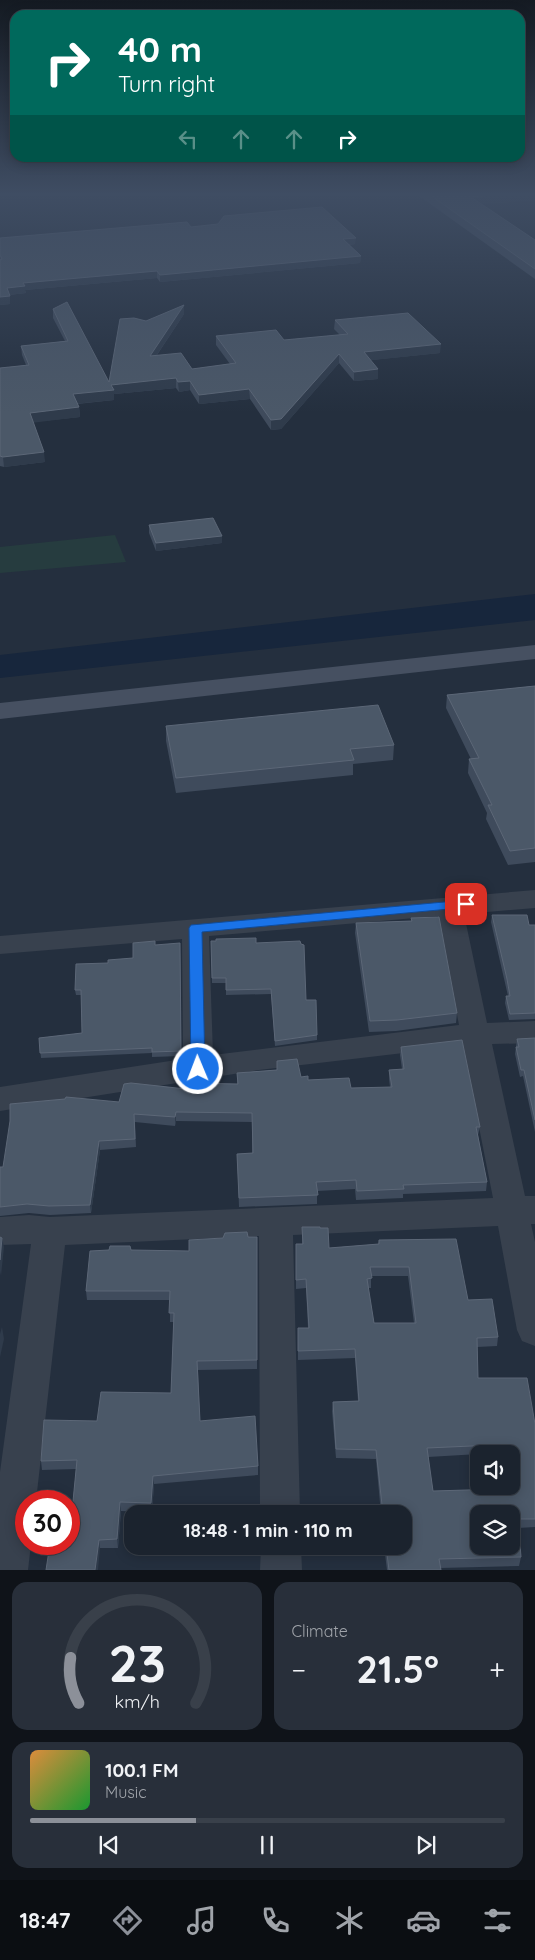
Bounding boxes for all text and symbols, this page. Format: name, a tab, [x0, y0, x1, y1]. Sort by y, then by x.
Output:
text: 40 m	[118, 27, 202, 71]
icon: right	[35, 30, 100, 95]
text: Turn right	[118, 70, 215, 98]
icon: left	[174, 125, 202, 153]
icon: ahead	[227, 125, 255, 153]
icon: ahead	[280, 125, 308, 153]
icon: right	[333, 125, 361, 153]
pin	[445, 883, 487, 925]
icon: arrive	[452, 890, 480, 918]
position arrow	[171, 1042, 223, 1094]
map controls	[470, 1445, 520, 1555]
button: sound	[470, 1445, 520, 1495]
speed limit sign: 30	[15, 1490, 80, 1555]
button: layers	[470, 1505, 520, 1555]
text: 18:48 · 1 min · 110 m	[183, 1518, 353, 1542]
text: Climate	[292, 1621, 348, 1641]
text: 23	[108, 1630, 166, 1695]
text: 21.5°	[356, 1645, 439, 1693]
text: −	[292, 1652, 306, 1687]
text: +	[489, 1652, 505, 1687]
text: km/h	[114, 1690, 159, 1712]
text: 100.1 FM	[105, 1758, 178, 1782]
text: Music	[105, 1782, 147, 1802]
icon: previous	[95, 1831, 123, 1859]
icon: pause	[253, 1831, 281, 1859]
icon: next	[412, 1831, 440, 1859]
icon: directions	[110, 1903, 145, 1938]
icon: music	[184, 1903, 219, 1938]
icon: phone	[258, 1903, 293, 1938]
icon: climate	[332, 1903, 367, 1938]
icon: car	[406, 1903, 441, 1938]
icon: filters	[480, 1903, 515, 1938]
text: 18:47	[20, 1906, 71, 1934]

